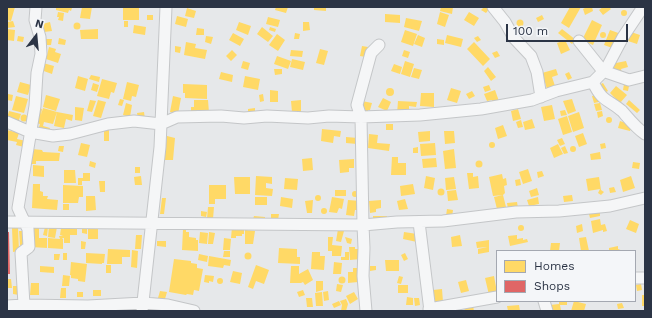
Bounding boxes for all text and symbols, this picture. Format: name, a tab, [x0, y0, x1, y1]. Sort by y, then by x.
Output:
north arrow	[16, 16, 56, 56]
scale bar	[508, 16, 630, 42]
text: N	[34, 17, 45, 31]
text: 100 m	[513, 24, 548, 38]
legend	[496, 250, 636, 302]
text: Homes	[534, 259, 575, 273]
text: Shops	[534, 279, 570, 293]

